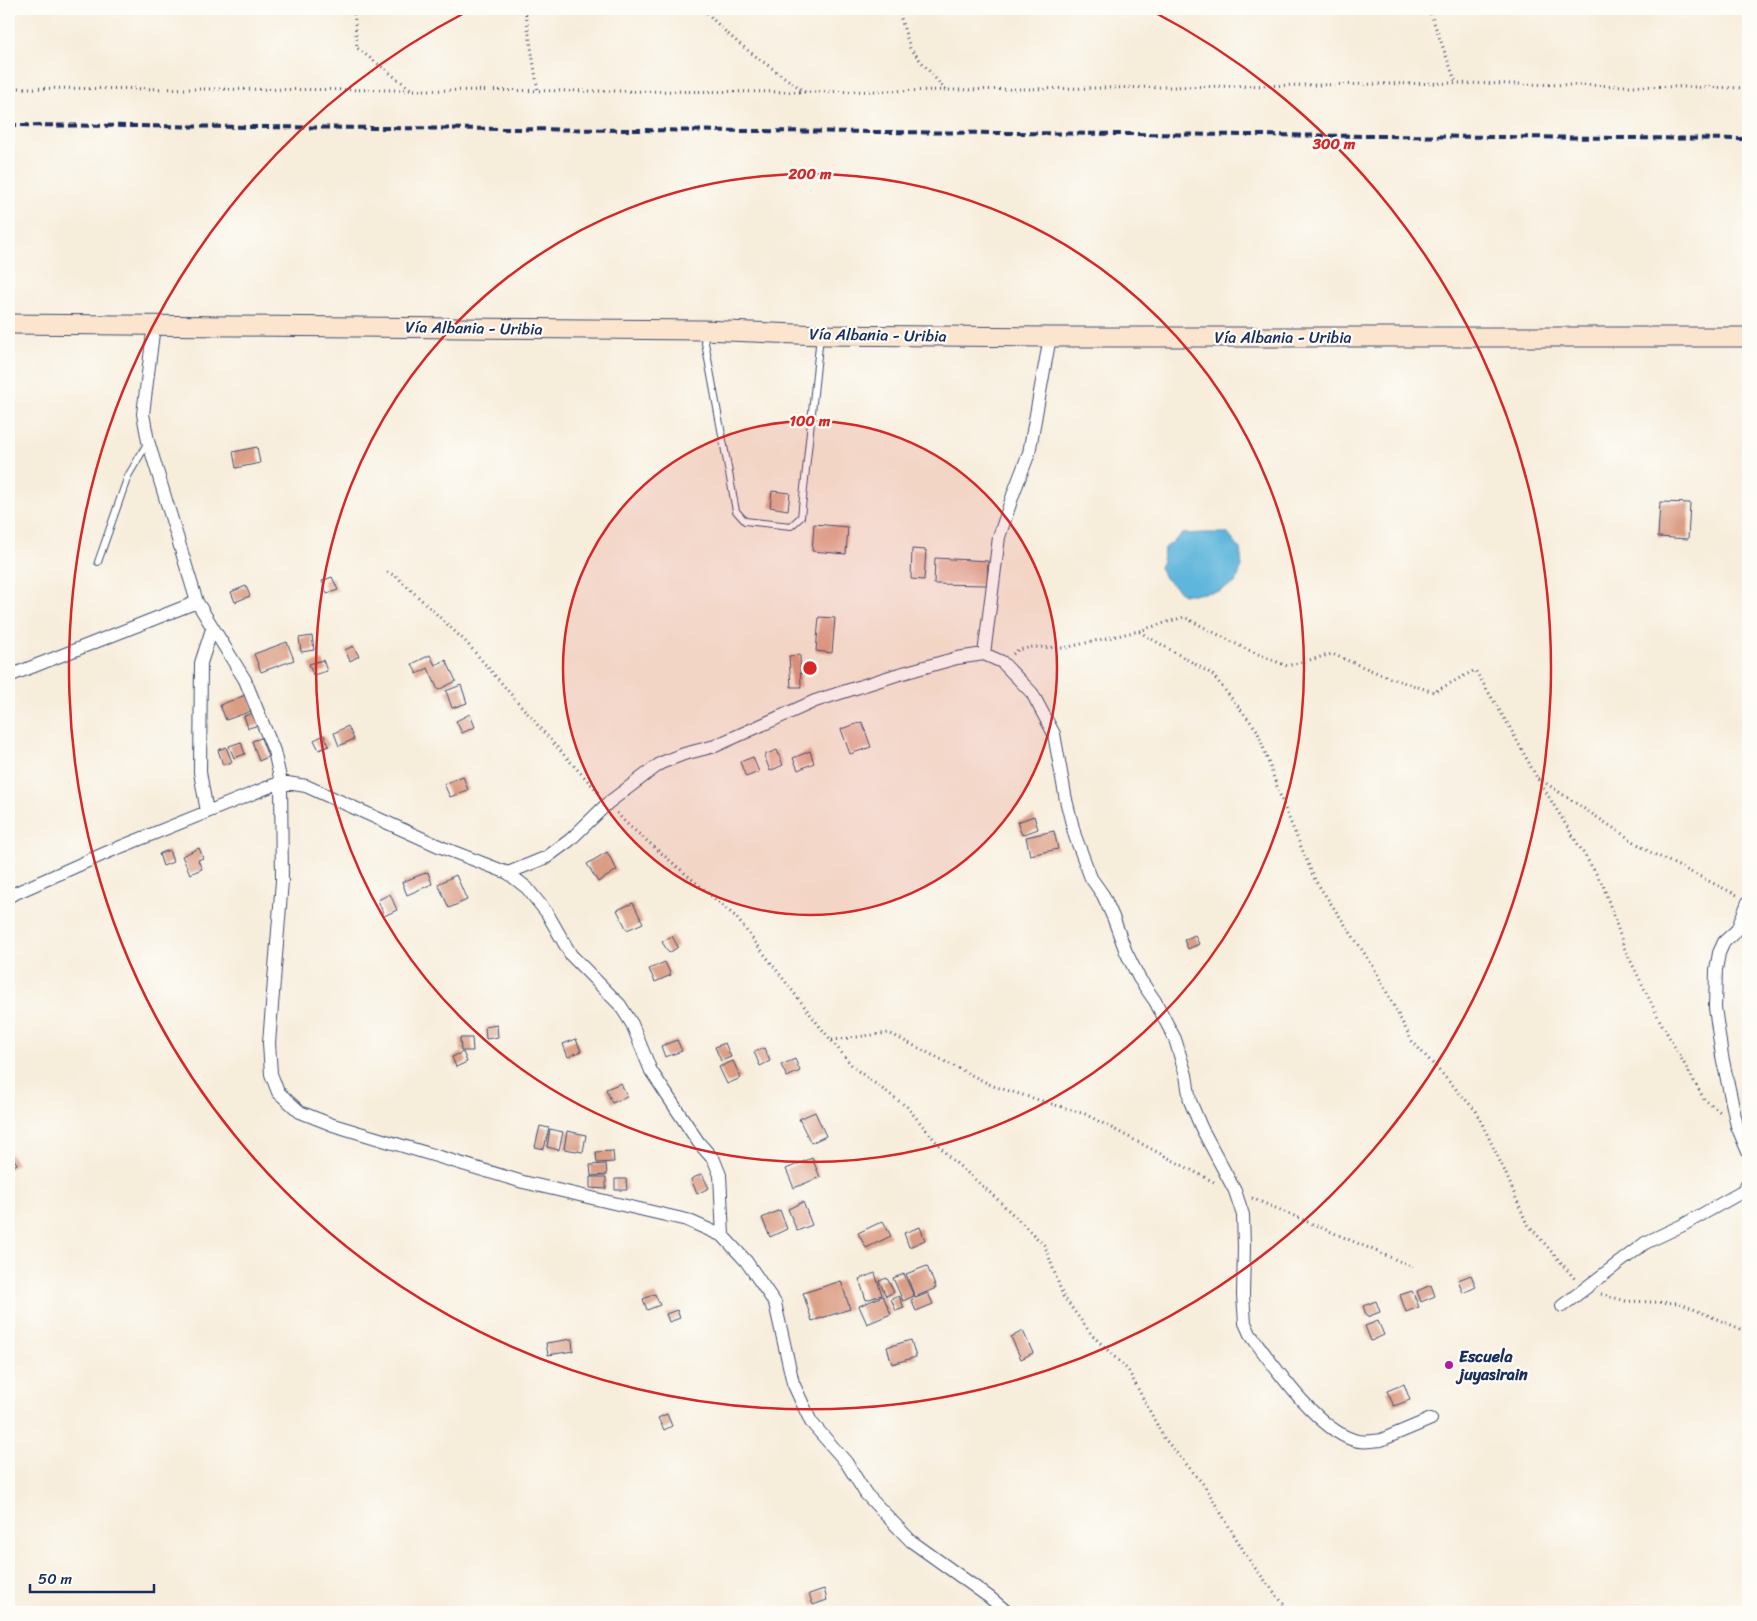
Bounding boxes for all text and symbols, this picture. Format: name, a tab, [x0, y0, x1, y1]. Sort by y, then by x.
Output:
text: 300 m	[1312, 131, 1356, 157]
text: 200 m	[787, 161, 832, 187]
street label: Vía Albania - Uribia	[405, 312, 543, 344]
street label: Vía Albania - Uribia	[809, 319, 947, 351]
street label: Vía Albania - Uribia	[1214, 323, 1352, 352]
text: 100 m	[790, 408, 831, 434]
centre of rings	[801, 659, 819, 677]
place label: Escuela juyasirain	[1455, 1342, 1528, 1389]
marker: Escuela juyasirain	[1443, 1359, 1455, 1371]
scale bar	[30, 1561, 154, 1593]
text: 50 m	[38, 1566, 73, 1592]

